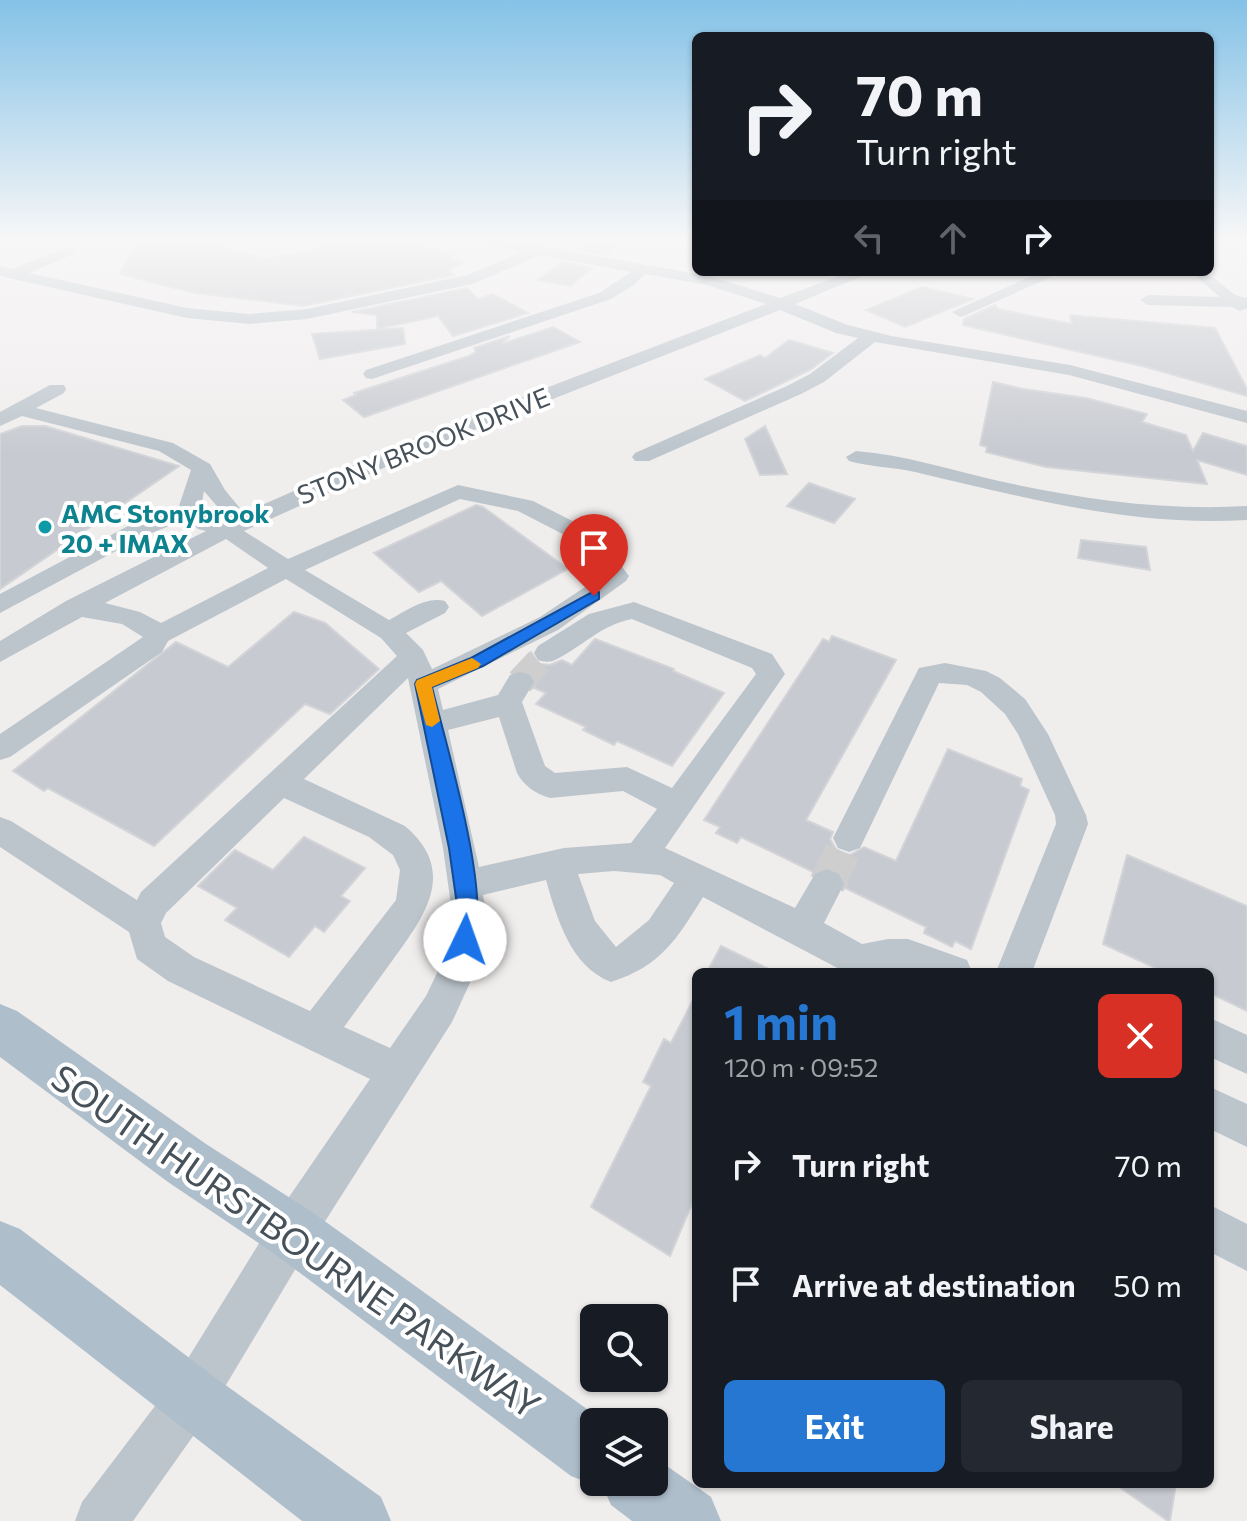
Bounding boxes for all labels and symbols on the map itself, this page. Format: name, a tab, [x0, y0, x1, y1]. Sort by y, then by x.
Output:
street label: STONY BROOK DRIVE	[292, 380, 554, 510]
place label: AMC Stonybrook 20 + IMAX	[61, 497, 270, 558]
pin	[560, 514, 628, 596]
marker: AMC Stonybrook 20 + IMAX	[36, 518, 54, 536]
position arrow	[423, 898, 507, 982]
street label: SOUTH HURSTBOURNE PARKWAY	[44, 1054, 550, 1426]

